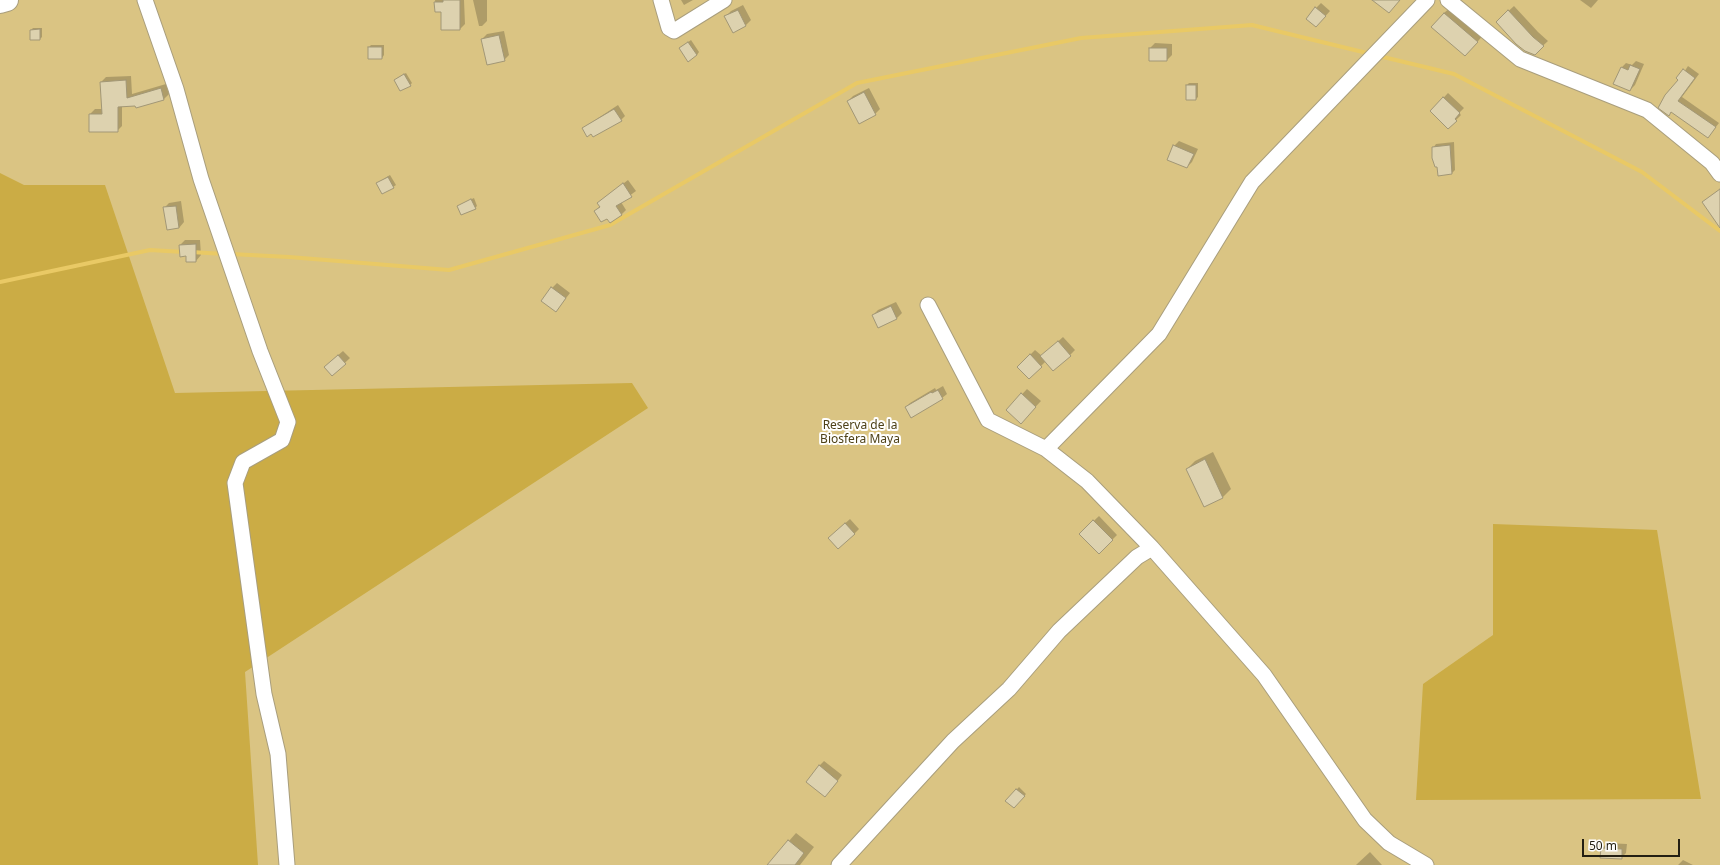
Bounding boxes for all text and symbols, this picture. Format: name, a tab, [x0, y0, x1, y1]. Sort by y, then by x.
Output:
park label: Reserva de la Biosfera Maya	[820, 419, 900, 447]
scale bar	[1584, 831, 1682, 857]
text: 50 m	[1589, 837, 1617, 854]

